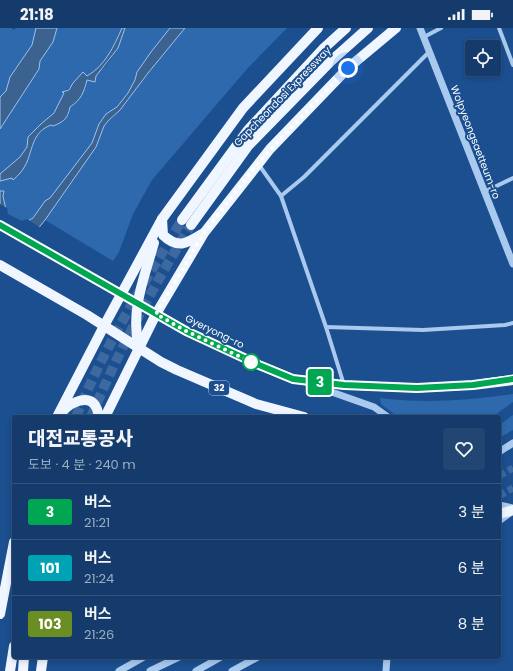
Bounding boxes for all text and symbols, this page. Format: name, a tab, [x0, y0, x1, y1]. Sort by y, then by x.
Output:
text: 21:18	[20, 4, 54, 25]
map controls	[465, 40, 501, 76]
button: locate	[465, 40, 501, 76]
street label: Gapcheondosi Expressway	[230, 43, 335, 150]
your location	[338, 58, 358, 78]
street label: Wolpyeongsaetteum-ro	[447, 83, 504, 201]
street label: Gyeryong-ro	[183, 311, 247, 352]
unlabelled marker	[242, 353, 260, 371]
line badge: 3	[307, 369, 333, 395]
text: 3	[316, 372, 324, 392]
road number: 32	[209, 381, 229, 395]
text: 대전교통공사	[28, 425, 133, 452]
button: heart	[443, 428, 485, 470]
text: 도보 · 4 분 · 240 m	[28, 455, 136, 474]
text: 버스	[84, 491, 112, 512]
text: 3 분	[458, 501, 485, 522]
text: 3	[46, 502, 54, 522]
text: 21:21	[84, 513, 110, 532]
text: 버스	[84, 547, 112, 568]
text: 6 분	[458, 557, 485, 578]
text: 101	[40, 558, 60, 578]
text: 21:24	[84, 569, 114, 588]
text: 버스	[84, 603, 112, 624]
text: 8 분	[458, 613, 485, 634]
text: 103	[39, 614, 61, 634]
text: 21:26	[84, 625, 114, 644]

